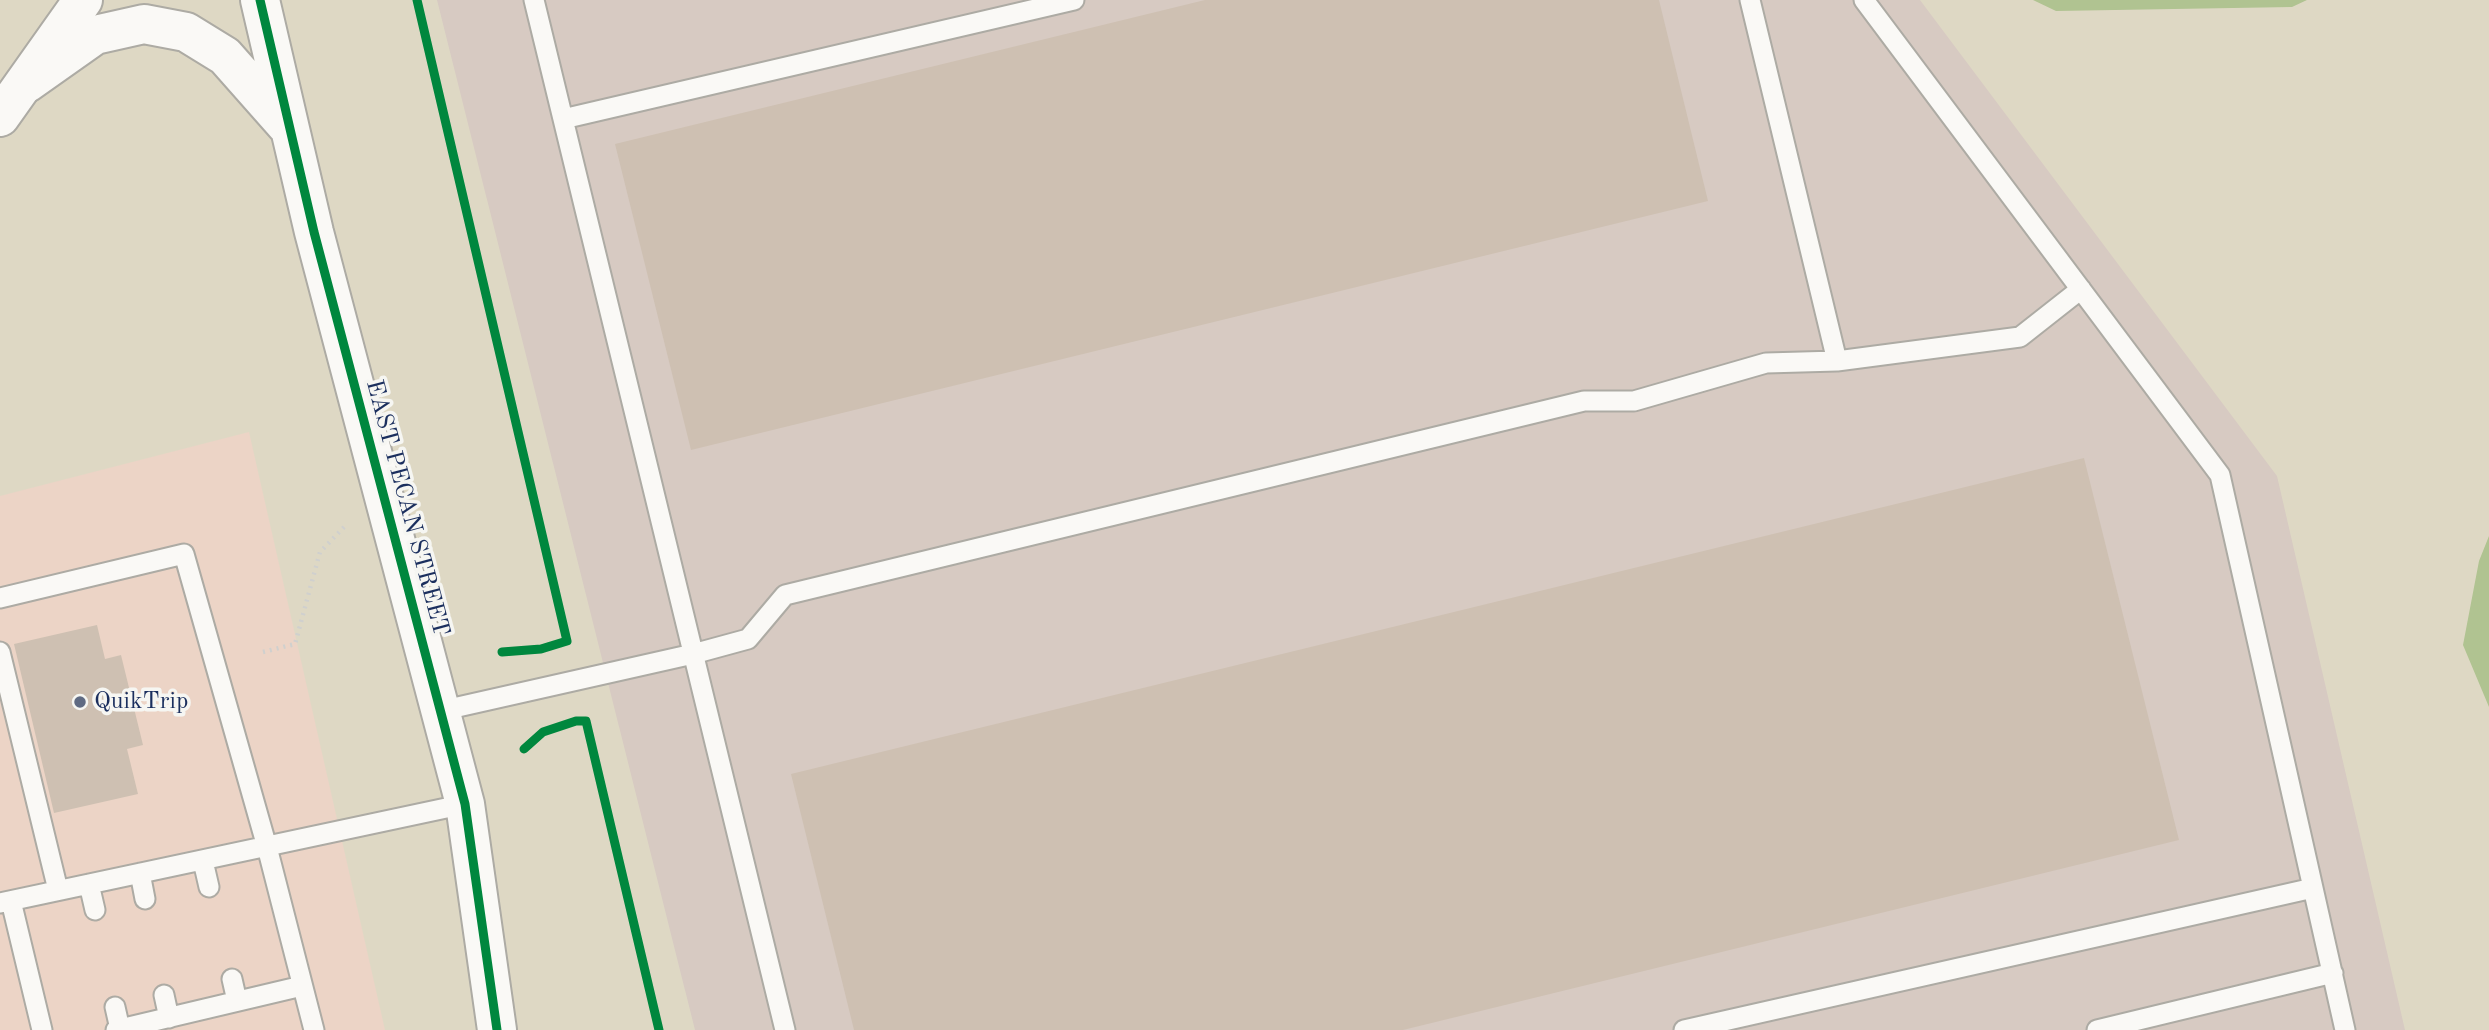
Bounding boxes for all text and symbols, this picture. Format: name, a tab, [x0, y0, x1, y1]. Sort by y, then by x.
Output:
street label: EAST PECAN STREET	[359, 377, 455, 639]
place label: QuikTrip	[94, 688, 188, 716]
marker: QuikTrip	[72, 694, 88, 710]

